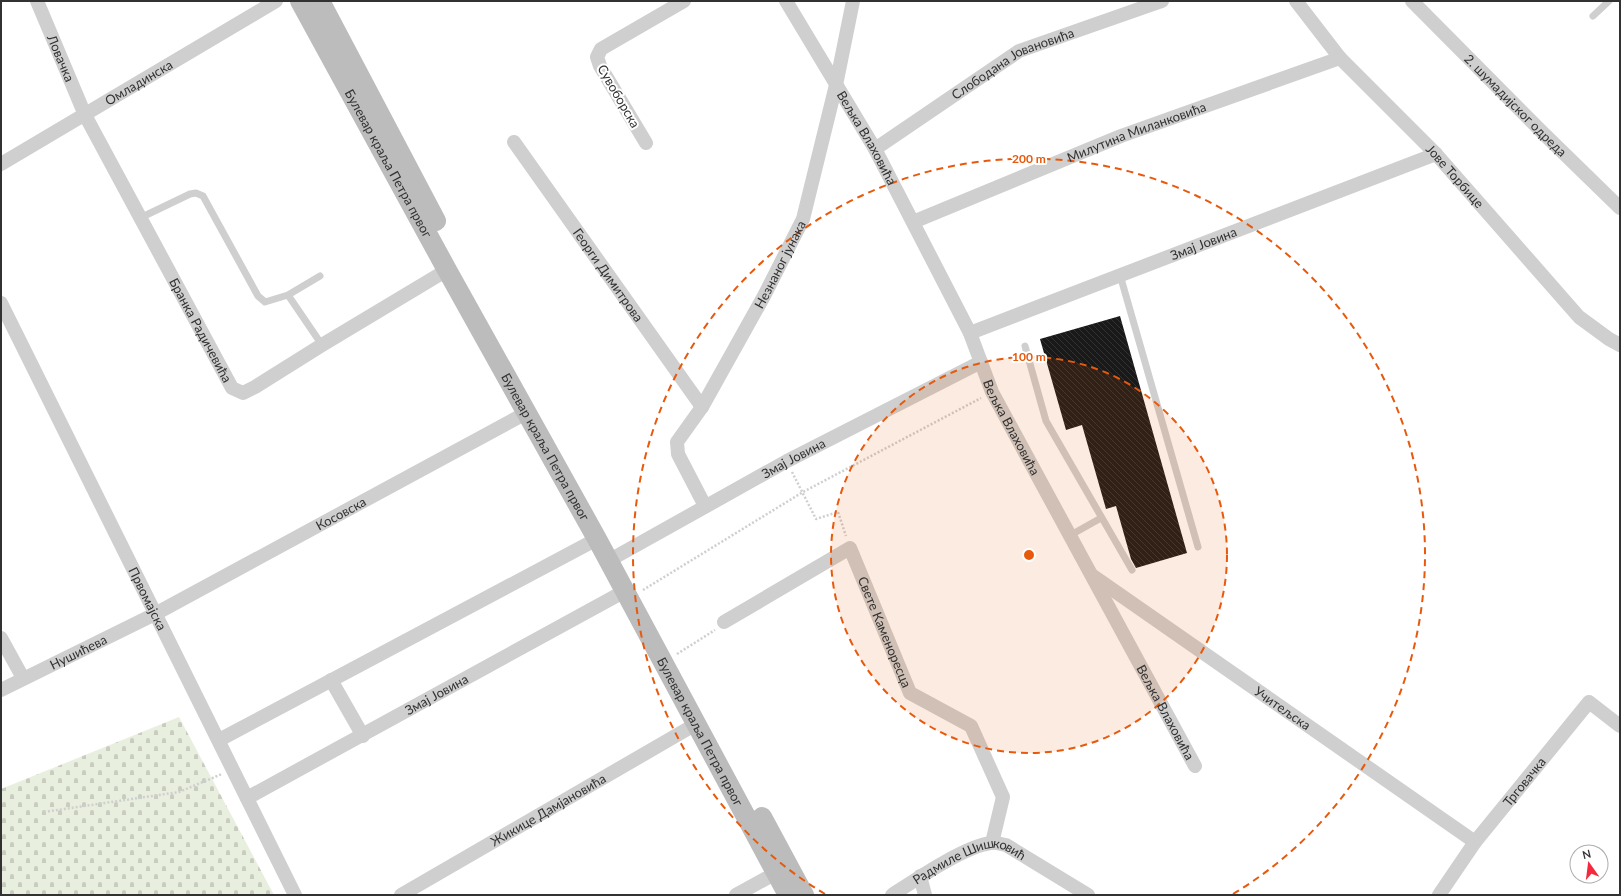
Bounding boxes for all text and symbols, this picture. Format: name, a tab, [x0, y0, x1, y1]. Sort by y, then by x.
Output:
street label: Слободана Јовановића	[948, 24, 1076, 103]
street label: Ловачка	[44, 31, 78, 84]
street label: 2. шумадијског одреда	[1461, 51, 1570, 160]
street label: Омладинска	[102, 56, 175, 109]
street label: Сувоборска	[594, 61, 644, 131]
street label: Булевар краља Петра првог	[342, 86, 436, 241]
street label: Вељка Влаховића	[834, 88, 900, 188]
street label: Милутина Миланковића	[1065, 98, 1208, 165]
street label: Јове Торбице	[1423, 141, 1488, 211]
text: 200 m	[1012, 151, 1046, 166]
street label: Незнаног јунака	[751, 218, 809, 311]
street label: Змај Јовина	[1168, 223, 1239, 263]
street label: Георги Димитрова	[570, 225, 647, 325]
street label: Бранка Радичевића	[166, 275, 235, 385]
text: 100 m	[1012, 349, 1046, 364]
street label: Булевар краља Петра првог	[498, 370, 593, 524]
street label: Вељка Влаховића	[980, 377, 1044, 478]
street label: Змај Јовина	[759, 435, 828, 482]
street label: Косовска	[313, 493, 369, 533]
centre of rings	[1022, 548, 1036, 562]
street label: Првомајска	[125, 564, 170, 633]
street label: Свете Каменоресца	[855, 574, 915, 690]
street label: Нушићева	[47, 631, 109, 673]
street label: Булевар краља Петра првог	[654, 654, 747, 809]
street label: Вељка Влаховића	[1133, 662, 1198, 763]
street label: Змај Јовина	[402, 670, 471, 718]
street label: Учитељска	[1251, 683, 1314, 733]
street label: Трговачка	[1499, 754, 1549, 809]
street label: Жикице Дамјановића	[487, 770, 609, 849]
street label: Радмиле Шишковић	[909, 835, 1029, 888]
north arrow	[1569, 844, 1609, 884]
text: N	[1581, 846, 1592, 861]

